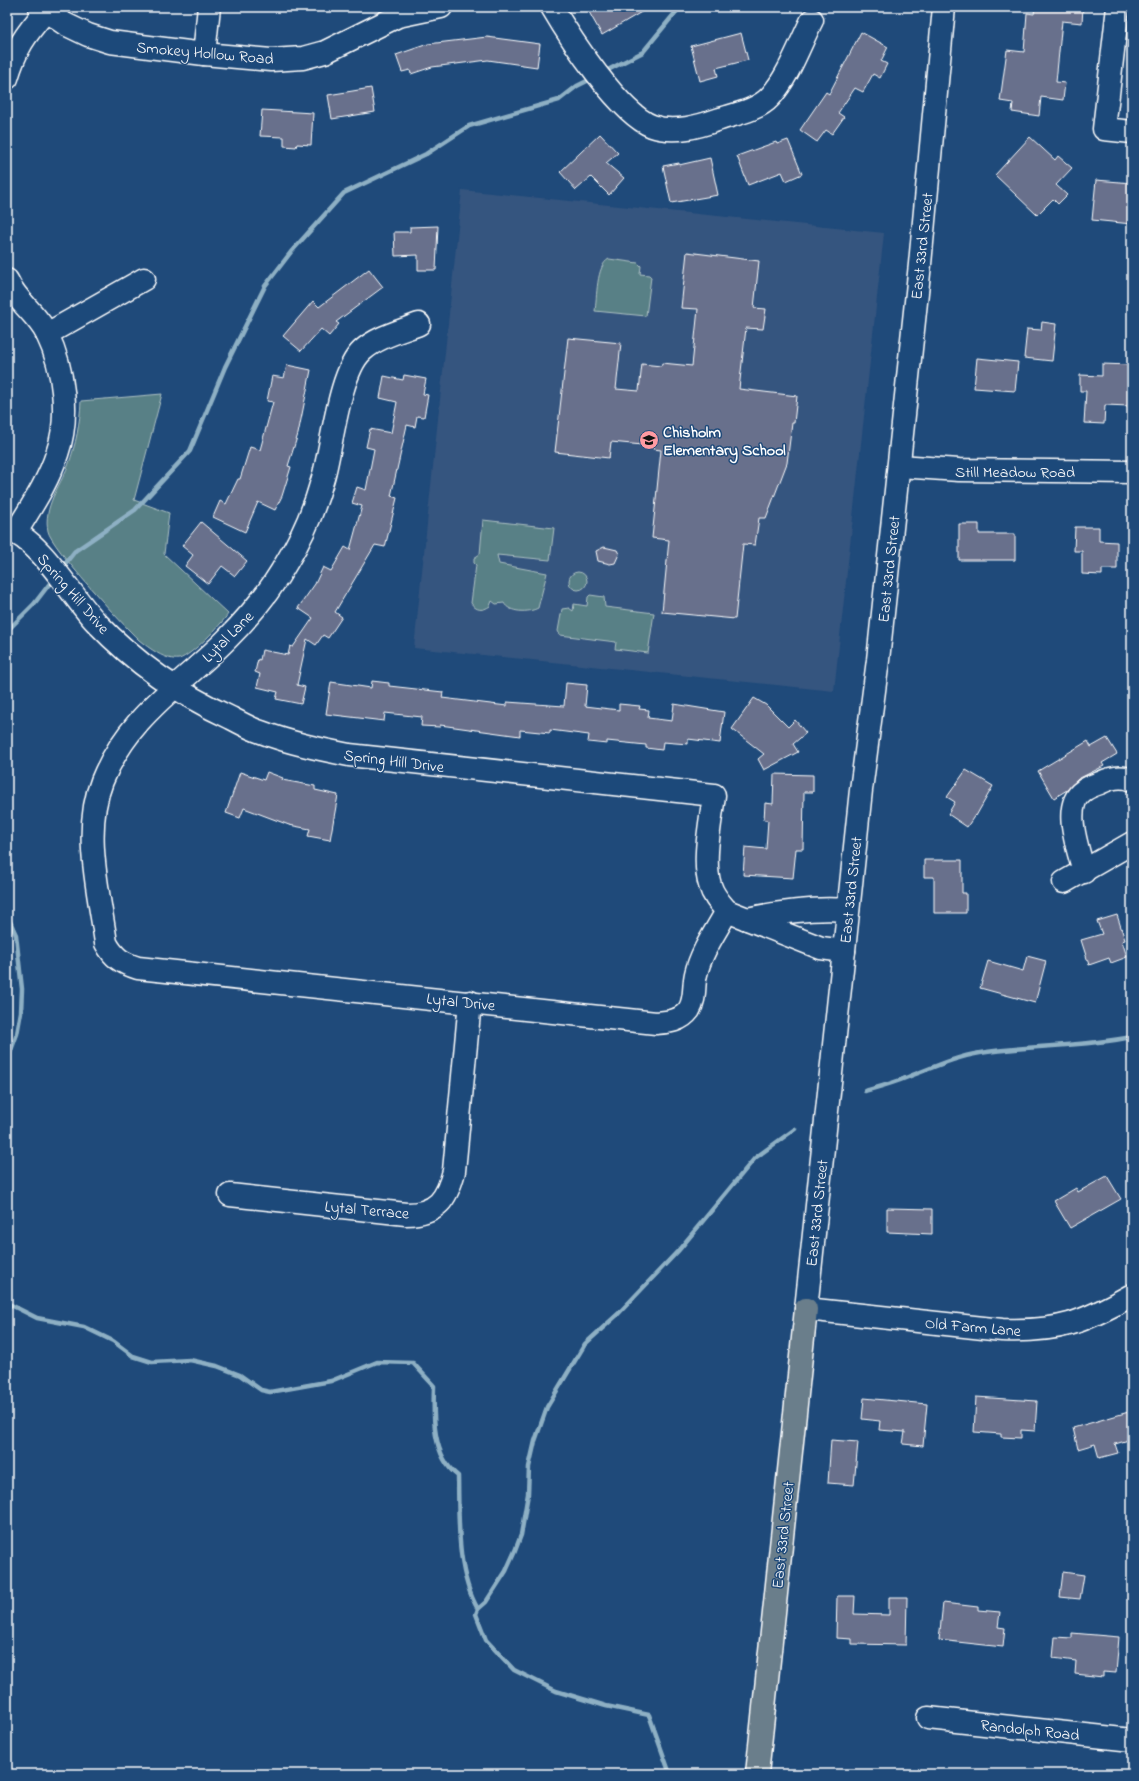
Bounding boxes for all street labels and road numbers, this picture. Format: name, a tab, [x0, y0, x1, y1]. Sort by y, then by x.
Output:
street label: Smokey Hollow Road	[135, 36, 274, 72]
street label: East 33rd Street	[905, 191, 941, 301]
street label: Still Meadow Road	[955, 461, 1075, 485]
street label: East 33rd Street	[872, 514, 908, 624]
street label: Spring Hill Drive	[30, 548, 115, 641]
street label: Lytal Lane	[197, 605, 261, 669]
street label: Spring Hill Drive	[342, 744, 446, 780]
street label: East 33rd Street	[834, 835, 870, 945]
street label: Lytal Drive	[425, 987, 497, 1019]
street label: East 33rd Street	[800, 1158, 836, 1268]
street label: Lytal Terrace	[324, 1195, 411, 1227]
street label: Old Farm Lane	[924, 1312, 1023, 1344]
street label: East 33rd Street	[766, 1480, 802, 1590]
street label: Randolph Road	[979, 1714, 1081, 1748]

